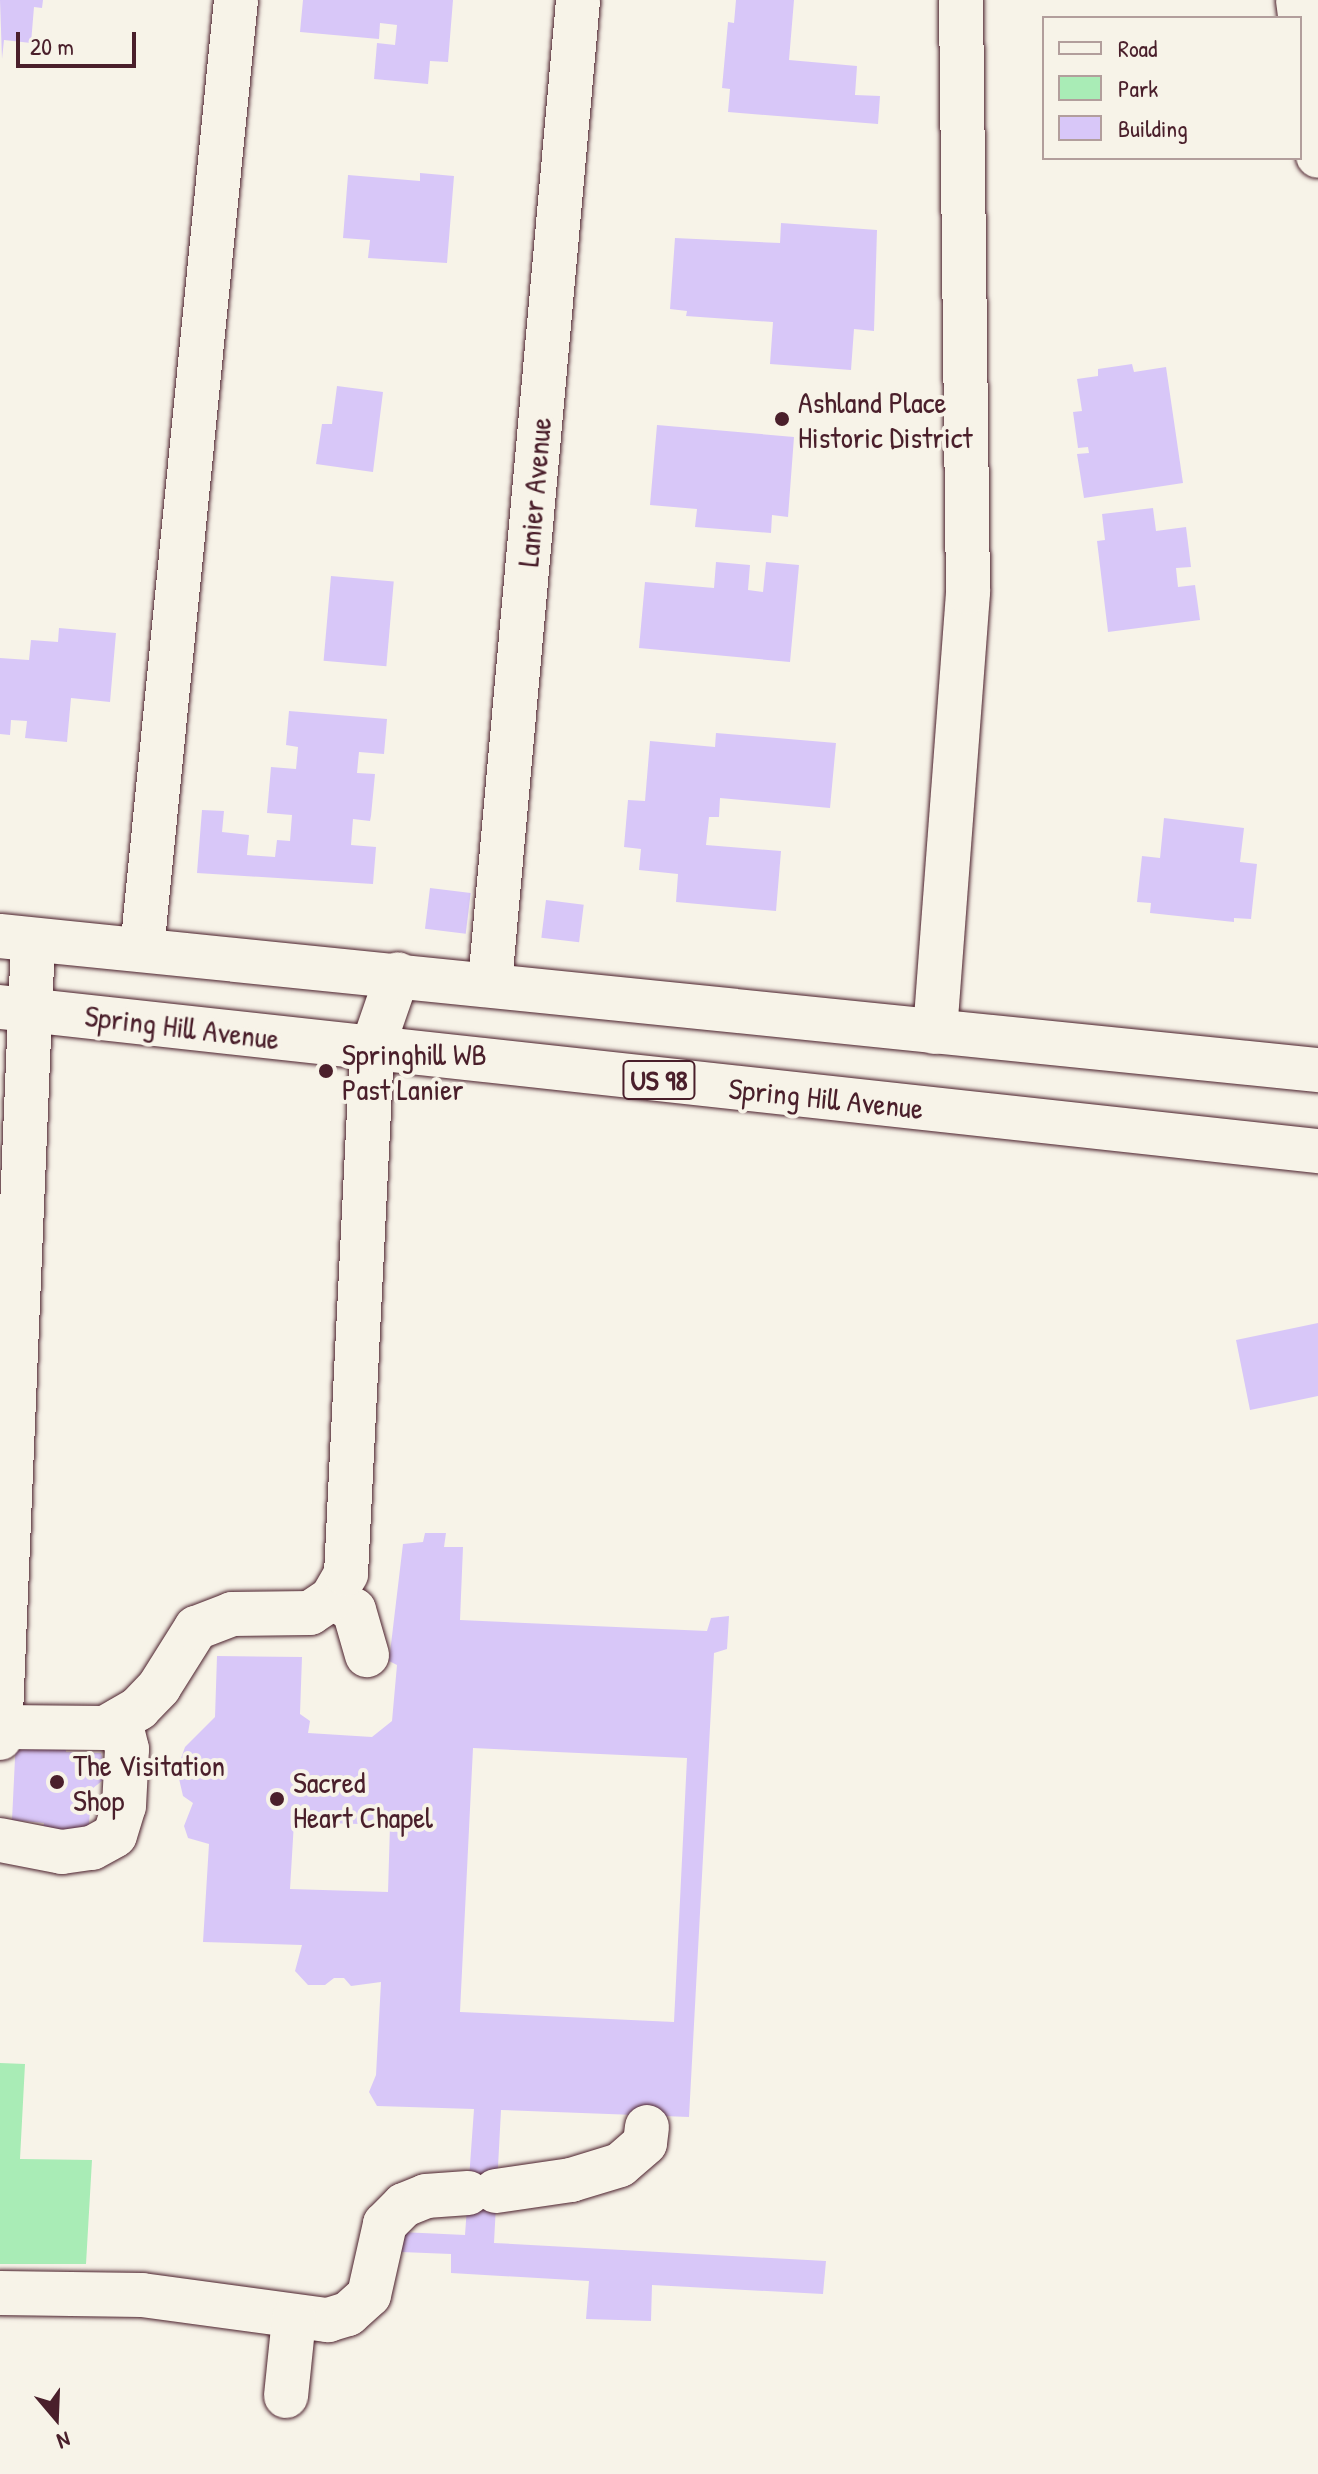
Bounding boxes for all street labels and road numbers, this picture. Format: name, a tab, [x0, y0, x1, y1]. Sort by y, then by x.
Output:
street label: Lanier Avenue	[510, 416, 558, 568]
street label: Spring Hill Avenue	[83, 997, 281, 1057]
road number: US 98	[621, 1056, 697, 1104]
street label: Spring Hill Avenue	[727, 1070, 925, 1126]

